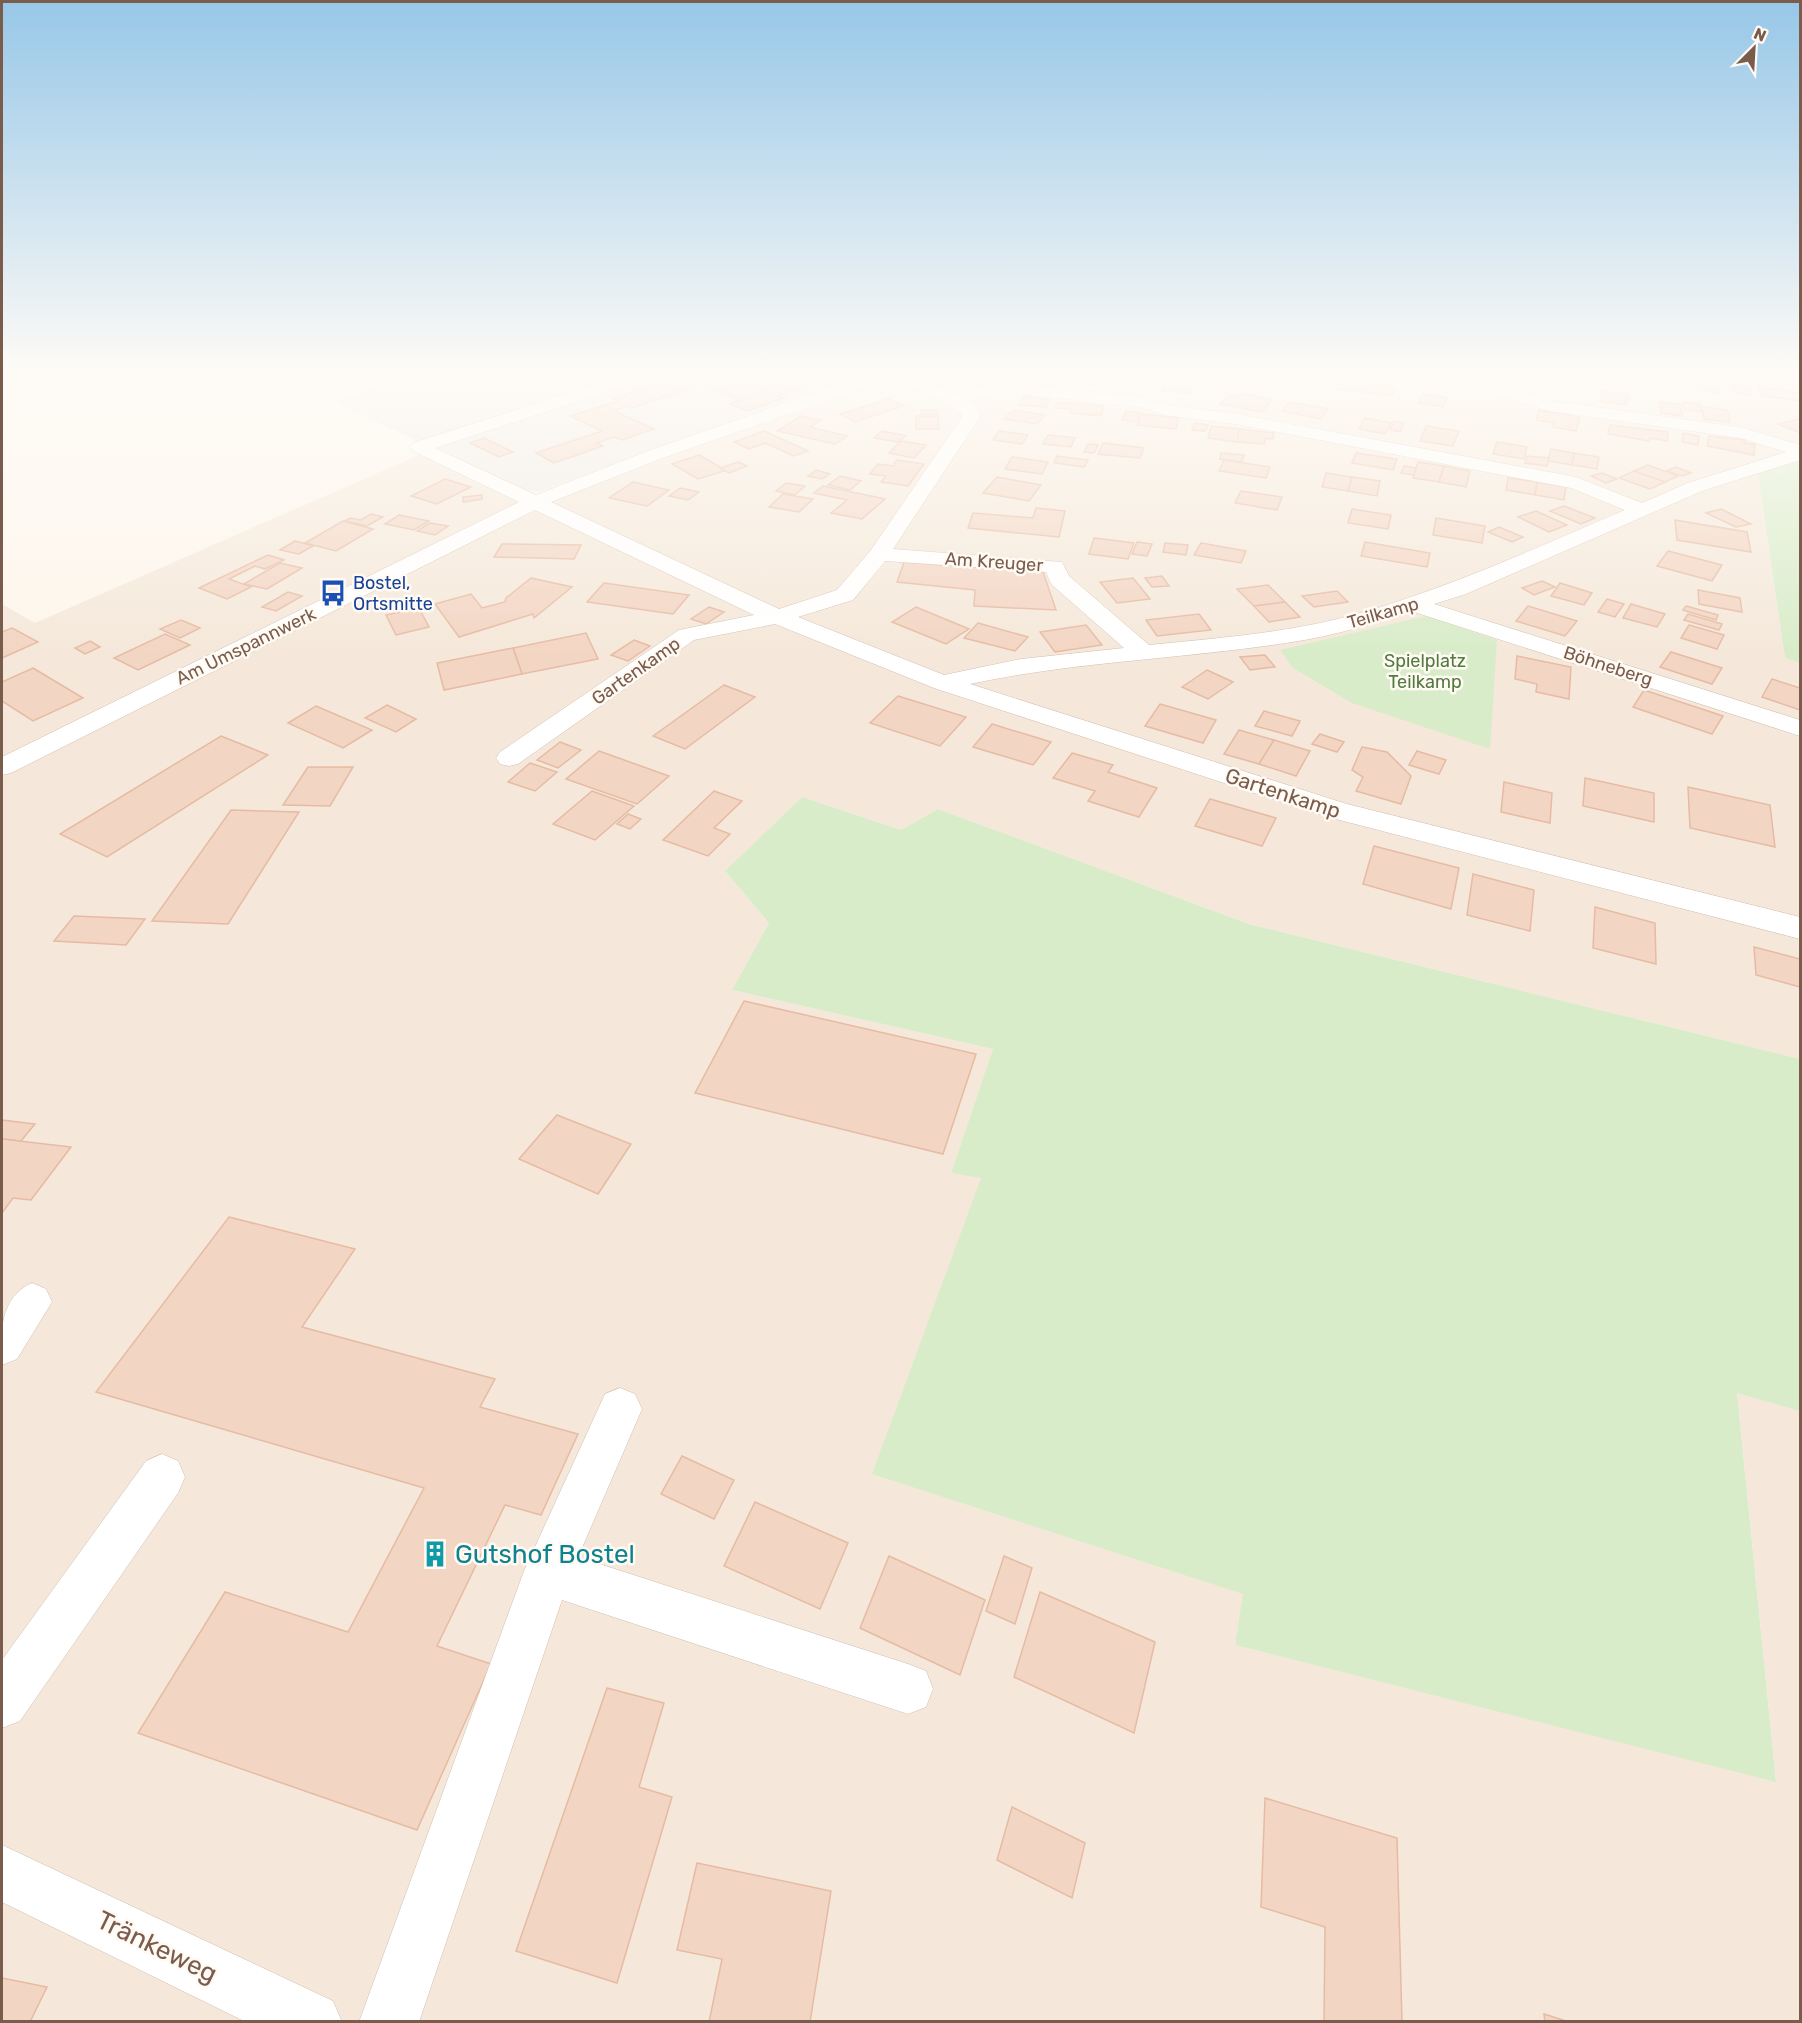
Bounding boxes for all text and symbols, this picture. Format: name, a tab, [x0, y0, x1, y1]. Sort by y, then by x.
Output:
north arrow	[1724, 18, 1784, 78]
text: N	[1751, 24, 1769, 46]
street label: Am Kreuger	[944, 548, 1044, 576]
place label: Bostel, Ortsmitte	[353, 572, 433, 615]
bus stop icon: Bostel, Ortsmitte	[318, 578, 348, 608]
street label: Teilkamp	[1345, 592, 1421, 634]
street label: Am Umspannwerk	[172, 602, 320, 689]
street label: Gartenkamp	[588, 632, 684, 710]
street label: Böhneberg	[1561, 641, 1655, 691]
park label: Spielplatz Teilkamp	[1384, 650, 1466, 693]
street label: Gartenkamp	[1222, 763, 1344, 823]
building icon: Gutshof Bostel	[420, 1539, 450, 1569]
place label: Gutshof Bostel	[455, 1539, 635, 1570]
street label: Tränkeweg	[92, 1905, 222, 1989]

